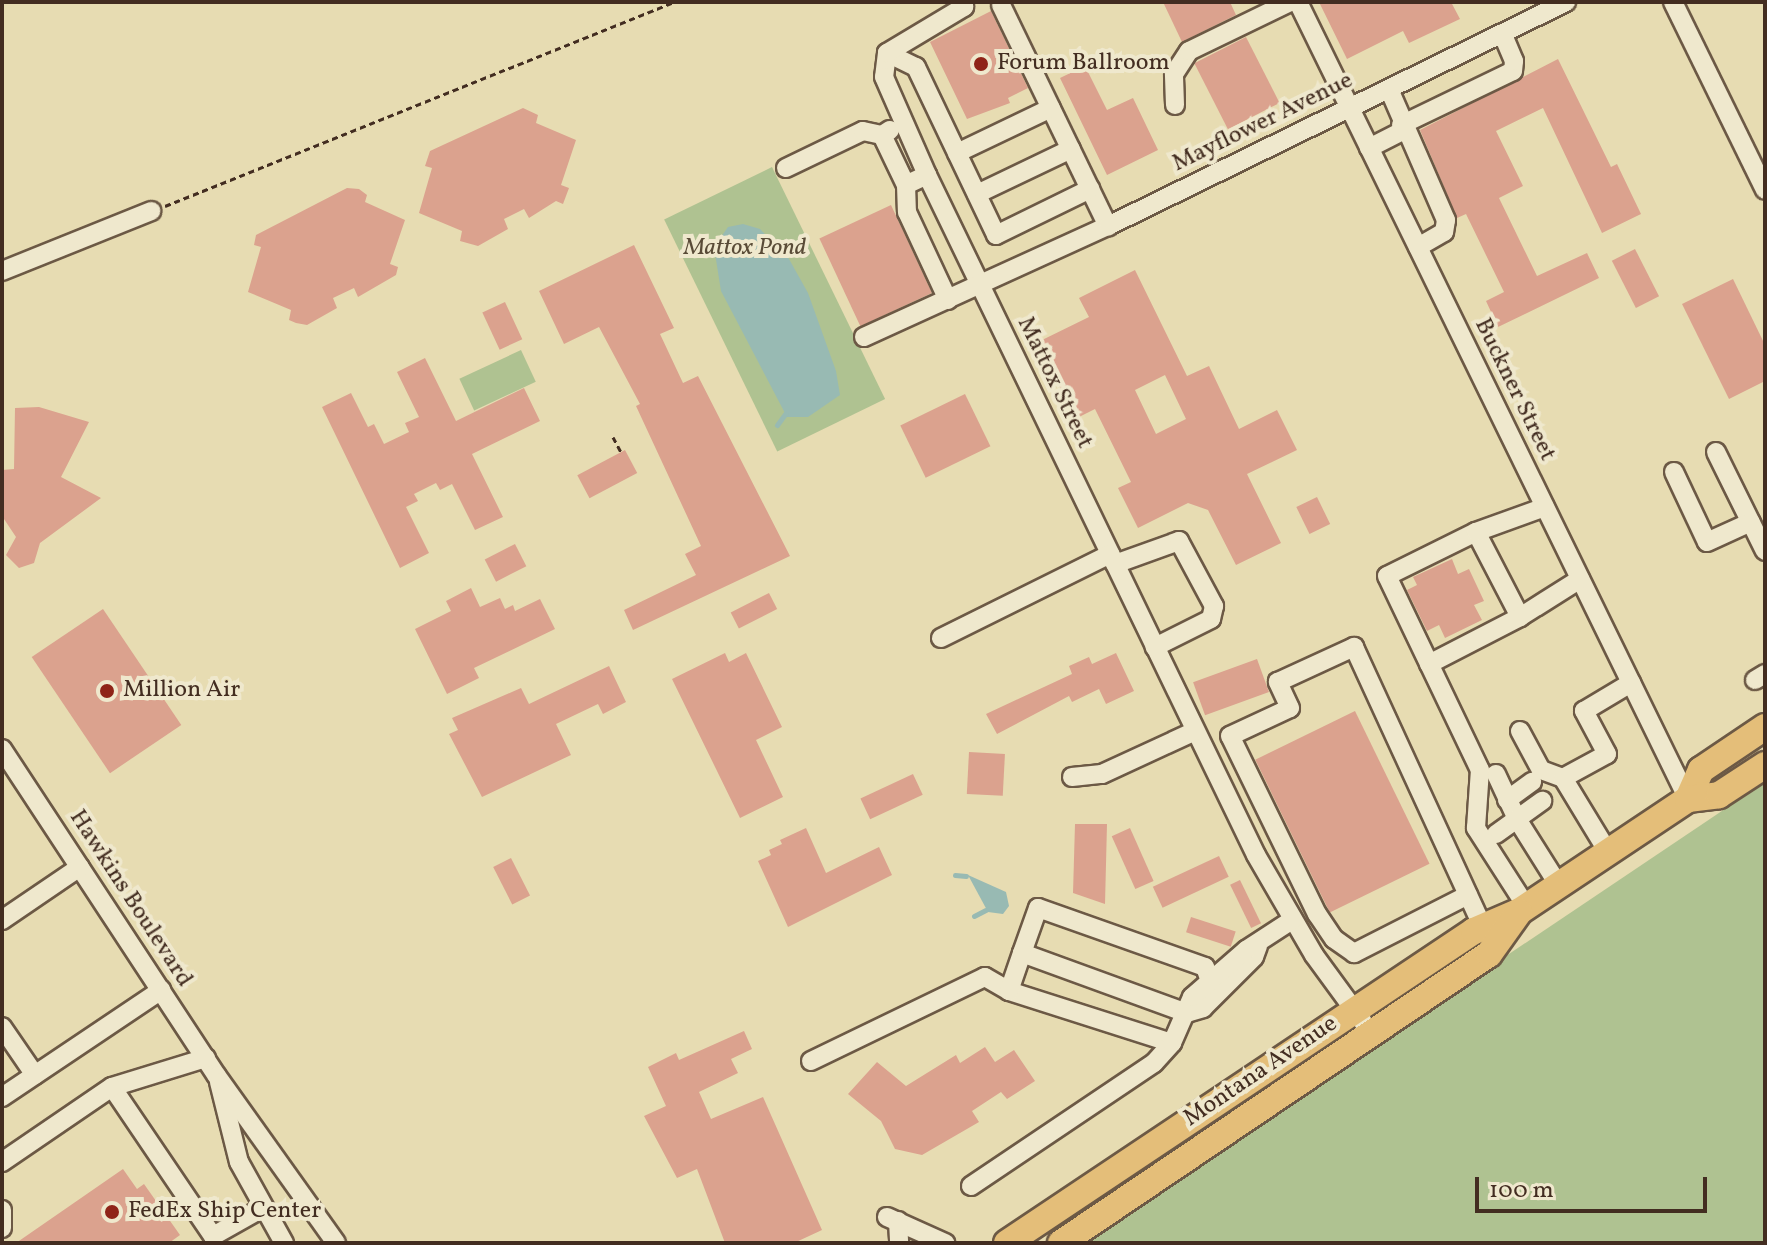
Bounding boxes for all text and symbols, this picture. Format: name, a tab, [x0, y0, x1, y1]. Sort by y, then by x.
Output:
place label: Forum Ballroom	[997, 50, 1170, 78]
marker: Forum Ballroom	[972, 55, 990, 73]
street label: Mayflower Avenue	[1168, 67, 1358, 179]
park label: Mattox Pond	[684, 235, 806, 263]
street label: Mattox Street	[1010, 313, 1098, 453]
street label: Buckner Street	[1467, 314, 1561, 466]
place label: Million Air	[123, 677, 240, 705]
marker: Million Air	[98, 682, 116, 700]
street label: Hawkins Boulevard	[62, 805, 198, 993]
street label: Montana Avenue	[1179, 1010, 1343, 1134]
scale bar	[1479, 1161, 1711, 1211]
text: 100 m	[1489, 1174, 1554, 1208]
place label: FedEx Ship Center	[128, 1198, 321, 1226]
marker: FedEx Ship Center	[103, 1203, 121, 1221]

